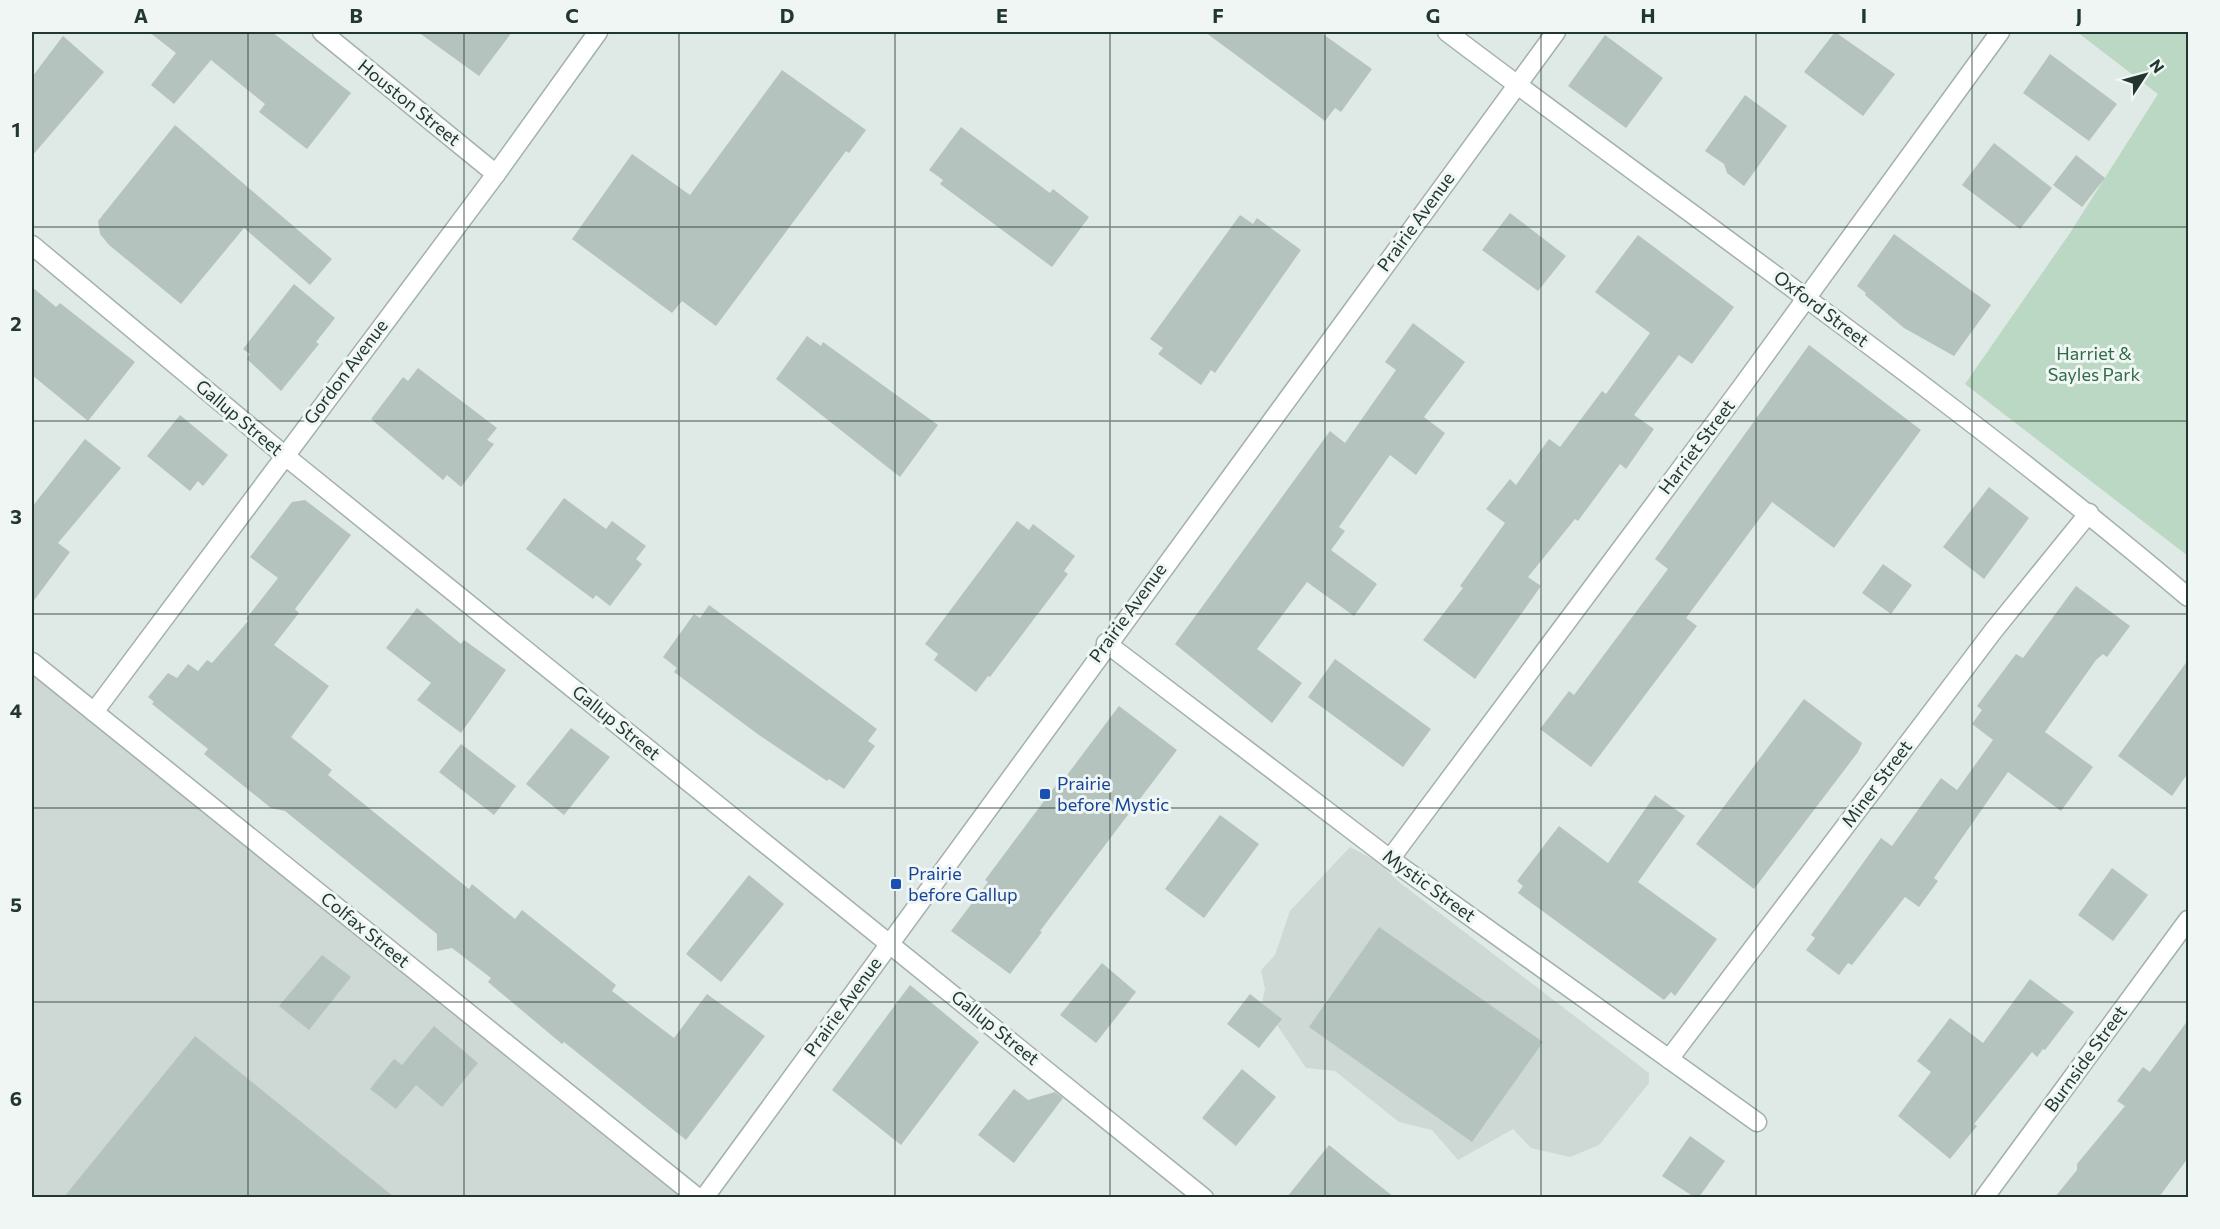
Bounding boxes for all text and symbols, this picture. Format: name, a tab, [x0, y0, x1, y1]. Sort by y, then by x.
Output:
text: A	[134, 3, 148, 27]
text: B	[349, 3, 363, 27]
text: C	[565, 3, 579, 27]
text: D	[780, 3, 794, 27]
text: E	[996, 3, 1008, 27]
text: F	[1212, 3, 1224, 27]
text: G	[1426, 3, 1440, 27]
text: H	[1641, 3, 1656, 27]
text: I	[1861, 3, 1867, 27]
text: J	[2076, 3, 2082, 27]
north arrow	[2115, 45, 2175, 105]
street label: Houston Street	[354, 54, 465, 150]
text: N	[2146, 55, 2169, 76]
text: 1	[11, 117, 21, 141]
street label: Prairie Avenue	[1372, 168, 1459, 275]
street label: Oxford Street	[1770, 265, 1873, 351]
text: 2	[10, 311, 22, 335]
street label: Gordon Avenue	[299, 315, 392, 428]
park label: Harriet & Sayles Park	[2048, 342, 2140, 385]
street label: Gallup Street	[192, 374, 288, 460]
street label: Harriet Street	[1653, 395, 1739, 498]
text: 3	[10, 504, 22, 528]
street label: Prairie Avenue	[1084, 559, 1171, 666]
street label: Gallup Street	[568, 680, 665, 764]
text: 4	[10, 698, 22, 722]
street label: Miner Street	[1836, 736, 1916, 831]
place label: Prairie before Mystic	[1057, 772, 1169, 815]
marker: Prairie before Mystic	[1038, 787, 1052, 801]
street label: Mystic Street	[1379, 844, 1480, 926]
place label: Prairie before Gallup	[908, 862, 1018, 905]
marker: Prairie before Gallup	[889, 877, 903, 891]
street label: Colfax Street	[317, 887, 414, 972]
text: 5	[10, 892, 22, 916]
street label: Prairie Avenue	[799, 953, 886, 1060]
street label: Gallup Street	[947, 985, 1044, 1069]
street label: Burnside Street	[2039, 1001, 2131, 1116]
text: 6	[10, 1086, 22, 1110]

